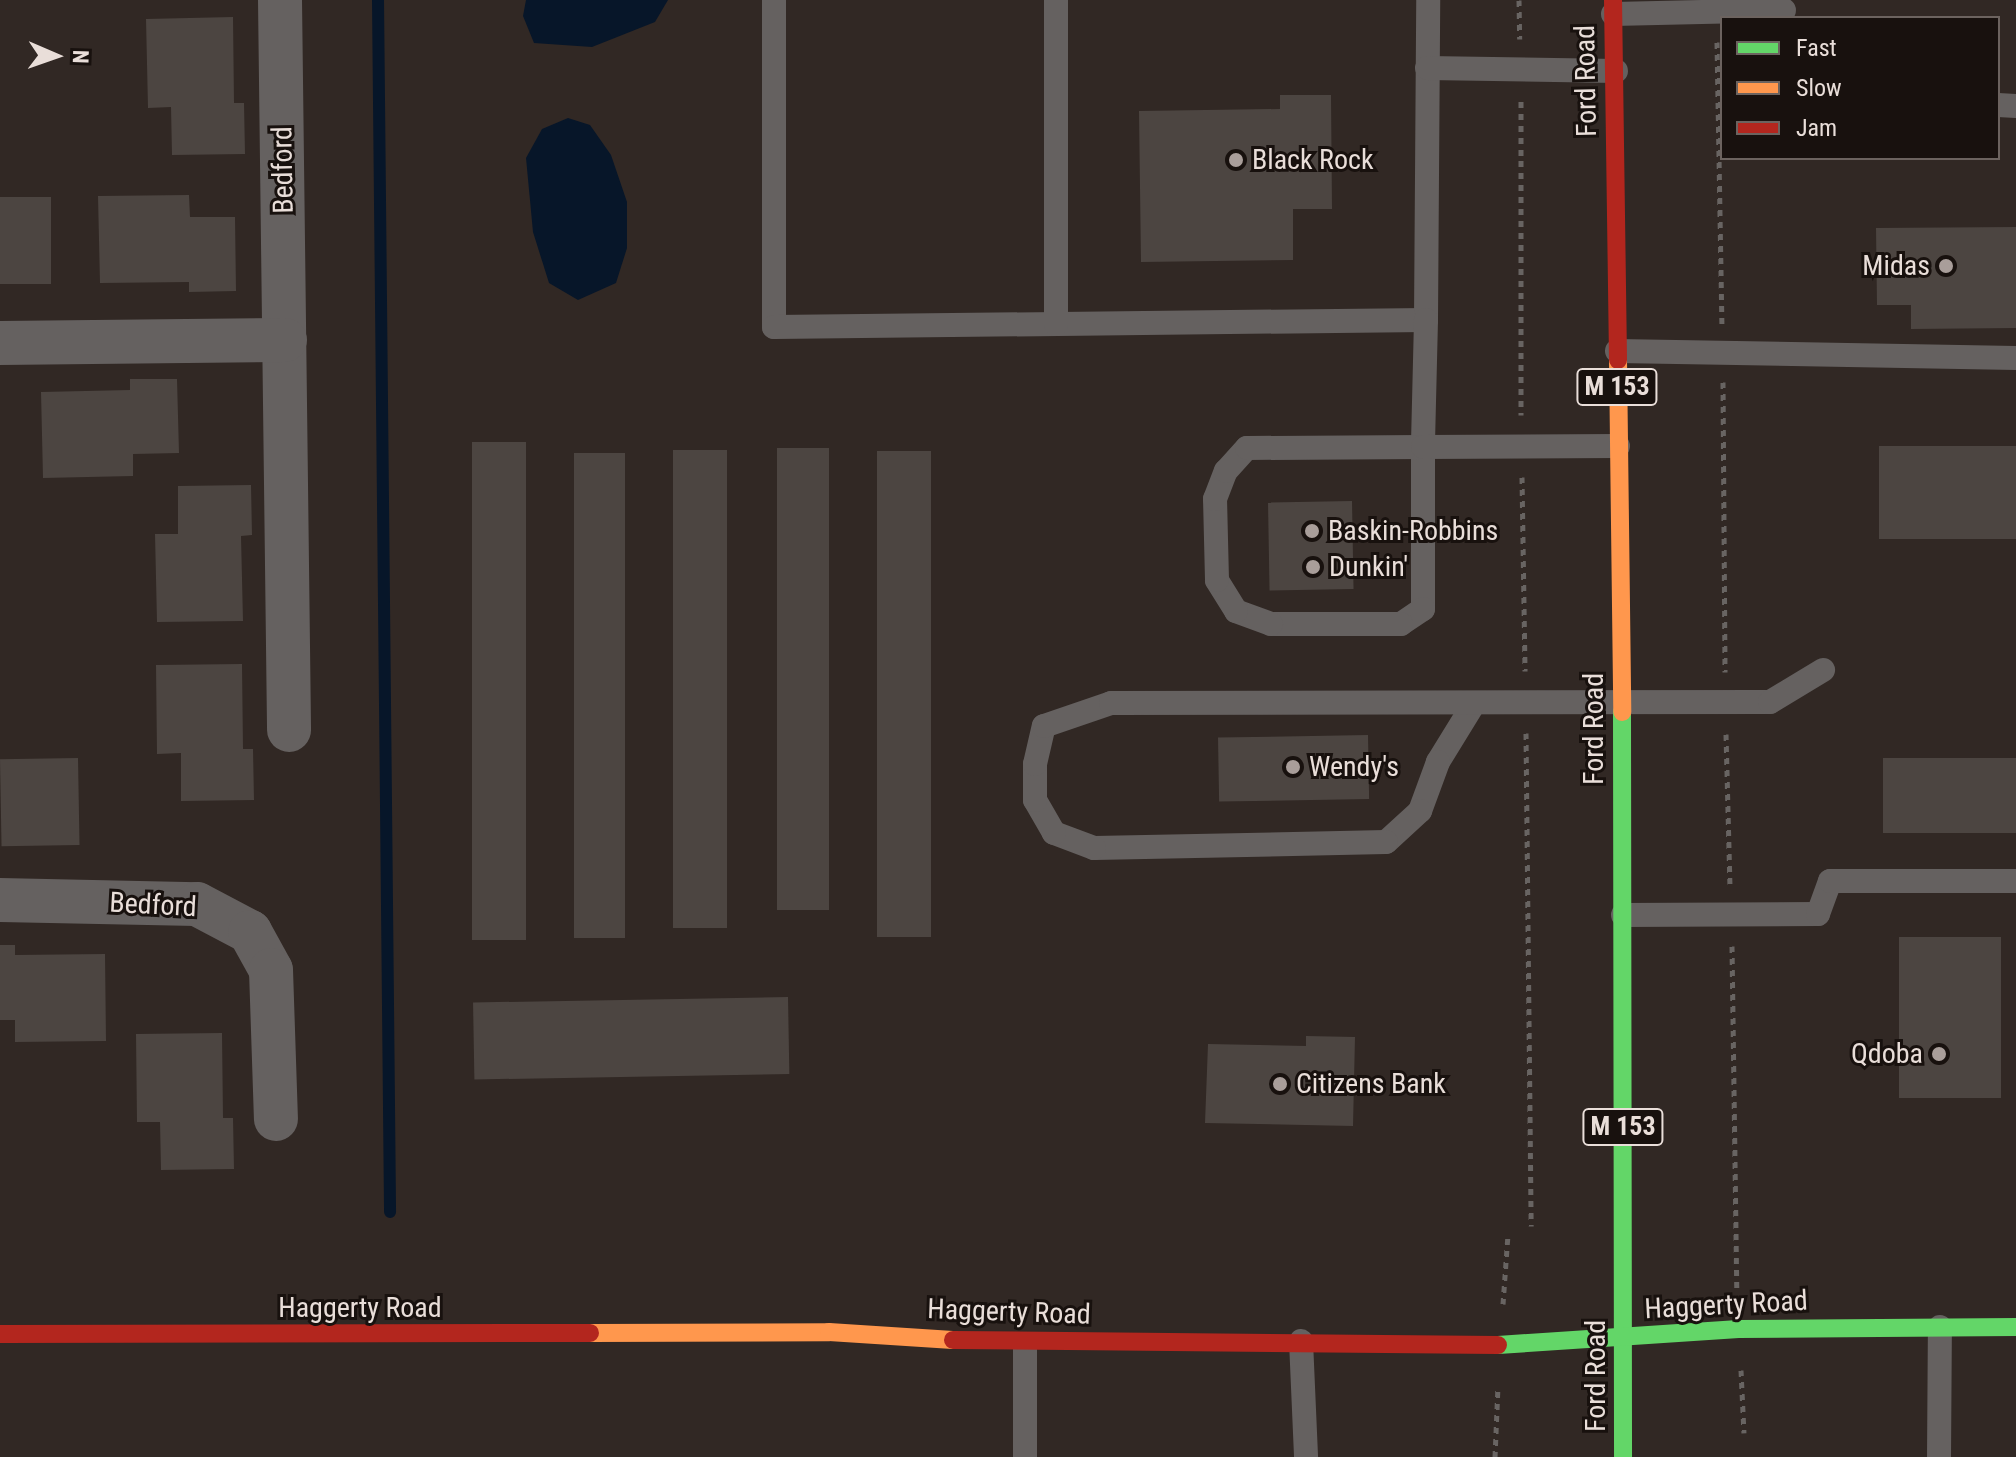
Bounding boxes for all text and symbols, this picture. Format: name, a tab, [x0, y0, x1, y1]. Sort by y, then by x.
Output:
north arrow	[16, 16, 96, 96]
legend	[1720, 16, 2000, 160]
street label: Ford Road	[1568, 25, 1604, 137]
text: Fast	[1796, 34, 1837, 62]
text: N	[68, 50, 93, 64]
text: Slow	[1796, 74, 1842, 102]
text: Jam	[1796, 114, 1837, 142]
street label: Bedford	[265, 126, 301, 214]
place label: Black Rock	[1252, 143, 1374, 177]
marker: Black Rock	[1227, 151, 1245, 169]
place label: Midas	[1862, 249, 1930, 283]
marker: Midas	[1937, 257, 1955, 275]
road number: M 153	[1575, 365, 1659, 409]
place label: Baskin-Robbins	[1328, 514, 1498, 548]
marker: Baskin-Robbins	[1303, 522, 1321, 540]
place label: Dunkin'	[1329, 550, 1408, 584]
marker: Dunkin'	[1304, 558, 1322, 576]
street label: Ford Road	[1577, 673, 1611, 785]
place label: Wendy's	[1309, 750, 1399, 784]
marker: Wendy's	[1284, 758, 1302, 776]
street label: Bedford	[108, 886, 198, 924]
place label: Qdoba	[1851, 1037, 1923, 1071]
marker: Qdoba	[1930, 1045, 1948, 1063]
place label: Citizens Bank	[1296, 1067, 1446, 1101]
marker: Citizens Bank	[1271, 1075, 1289, 1093]
road number: M 153	[1581, 1105, 1665, 1149]
street label: Haggerty Road	[1644, 1284, 1808, 1326]
street label: Haggerty Road	[278, 1291, 442, 1325]
street label: Haggerty Road	[927, 1292, 1091, 1332]
street label: Ford Road	[1579, 1320, 1613, 1432]

